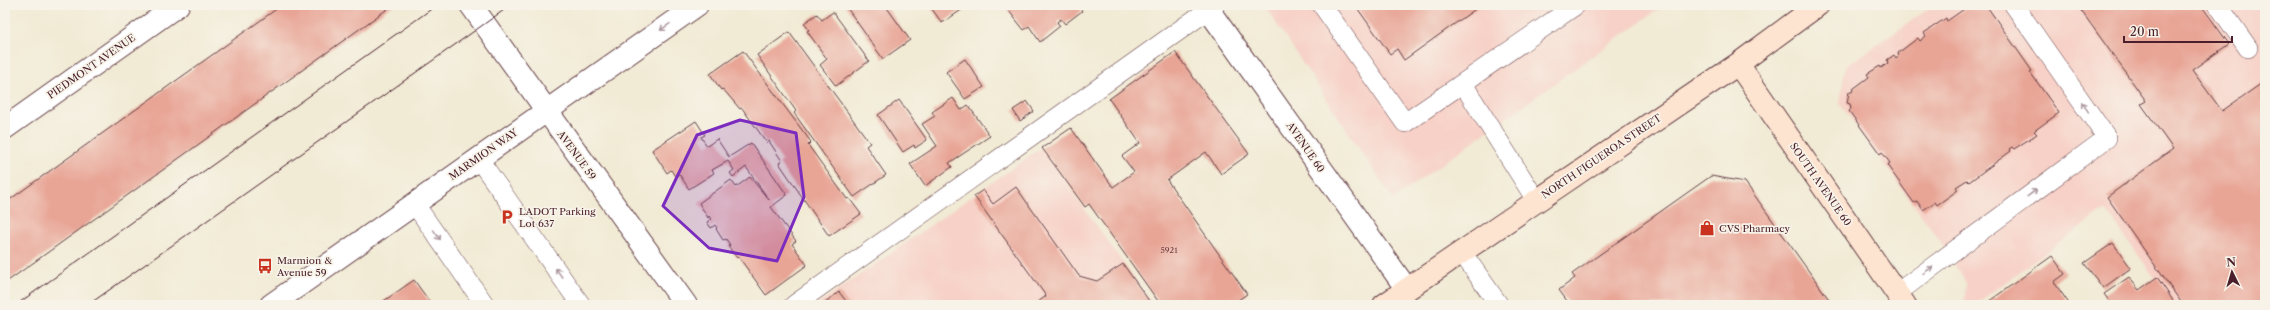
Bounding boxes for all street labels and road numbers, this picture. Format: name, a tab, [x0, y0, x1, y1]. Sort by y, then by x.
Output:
street label: PIEDMONT AVENUE	[45, 31, 138, 102]
street label: NORTH FIGUEROA STREET	[1539, 111, 1664, 202]
street label: AVENUE 60	[1283, 119, 1328, 175]
street label: MARMION WAY	[446, 125, 521, 183]
street label: AVENUE 59	[554, 127, 599, 182]
street label: SOUTH AVENUE 60	[1787, 140, 1854, 228]

